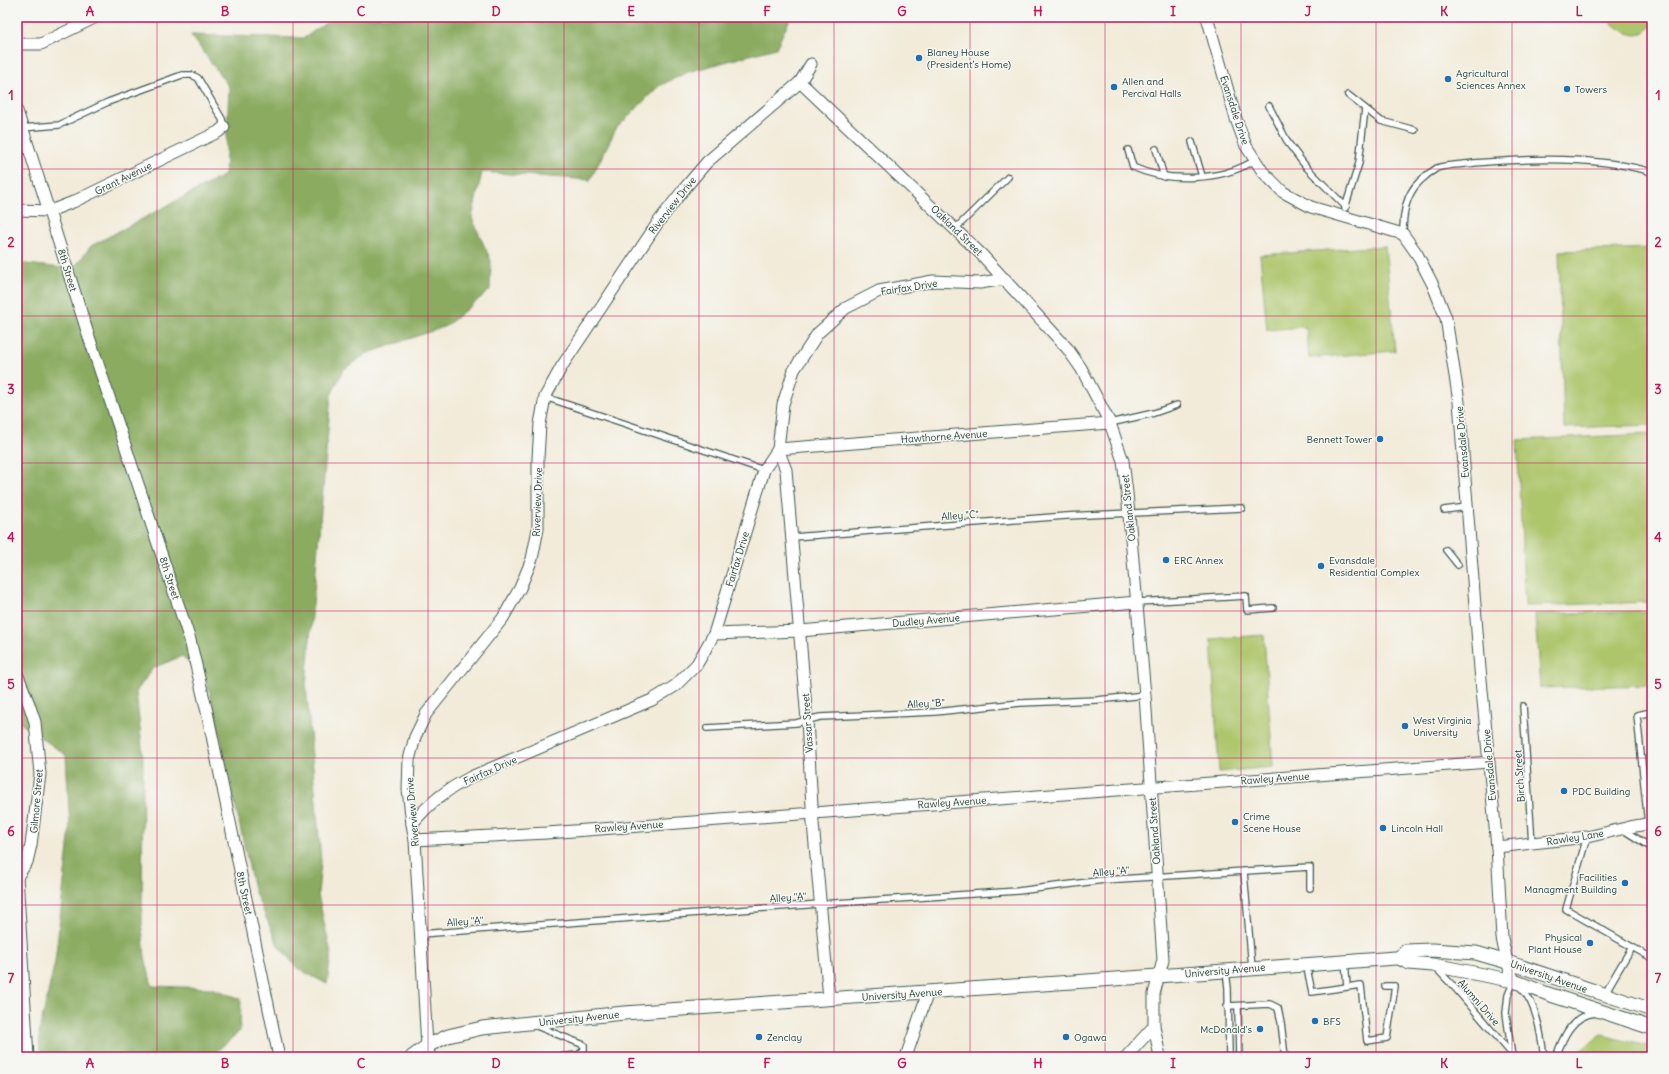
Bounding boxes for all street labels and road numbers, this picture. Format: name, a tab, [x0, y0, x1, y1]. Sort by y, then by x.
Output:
street label: Evansdale Drive	[1217, 74, 1252, 146]
street label: Grant Avenue	[93, 159, 154, 198]
street label: Riverview Drive	[646, 174, 699, 237]
street label: Oakland Street	[928, 202, 986, 259]
street label: 8th Street	[55, 247, 80, 294]
street label: Fairfax Drive	[880, 277, 938, 298]
street label: Evansdale Drive	[1453, 406, 1472, 478]
street label: Hawthorne Avenue	[900, 427, 988, 446]
street label: Riverview Drive	[530, 467, 545, 537]
street label: Oakland Street	[1118, 473, 1138, 542]
street label: Alley "C"	[941, 508, 979, 523]
street label: Fairfax Drive	[723, 530, 752, 588]
street label: 8th Street	[157, 555, 183, 602]
street label: Dudley Avenue	[892, 611, 960, 630]
street label: Vassar Street	[799, 692, 816, 753]
street label: Alley "B"	[907, 696, 945, 711]
street label: Evansdale Drive	[1480, 729, 1499, 801]
street label: Birch Street	[1511, 749, 1528, 803]
street label: Fairfax Drive	[462, 753, 519, 788]
street label: Gilmore Street	[27, 768, 46, 834]
street label: Rawley Avenue	[1240, 770, 1310, 787]
street label: Riverview Drive	[403, 777, 422, 847]
street label: Rawley Avenue	[917, 794, 987, 811]
street label: Oakland Street	[1146, 796, 1163, 865]
street label: Rawley Avenue	[594, 818, 664, 835]
street label: Rawley Lane	[1545, 827, 1605, 848]
street label: Alley "A"	[1092, 863, 1130, 880]
street label: 8th Street	[234, 870, 256, 917]
street label: Alley "A"	[769, 890, 807, 905]
street label: Alley "A"	[446, 914, 484, 929]
street label: University Avenue	[1509, 957, 1589, 996]
street label: University Avenue	[1184, 960, 1266, 980]
street label: Alumni Drive	[1455, 976, 1502, 1028]
street label: University Avenue	[861, 985, 943, 1004]
street label: University Avenue	[538, 1008, 620, 1029]

